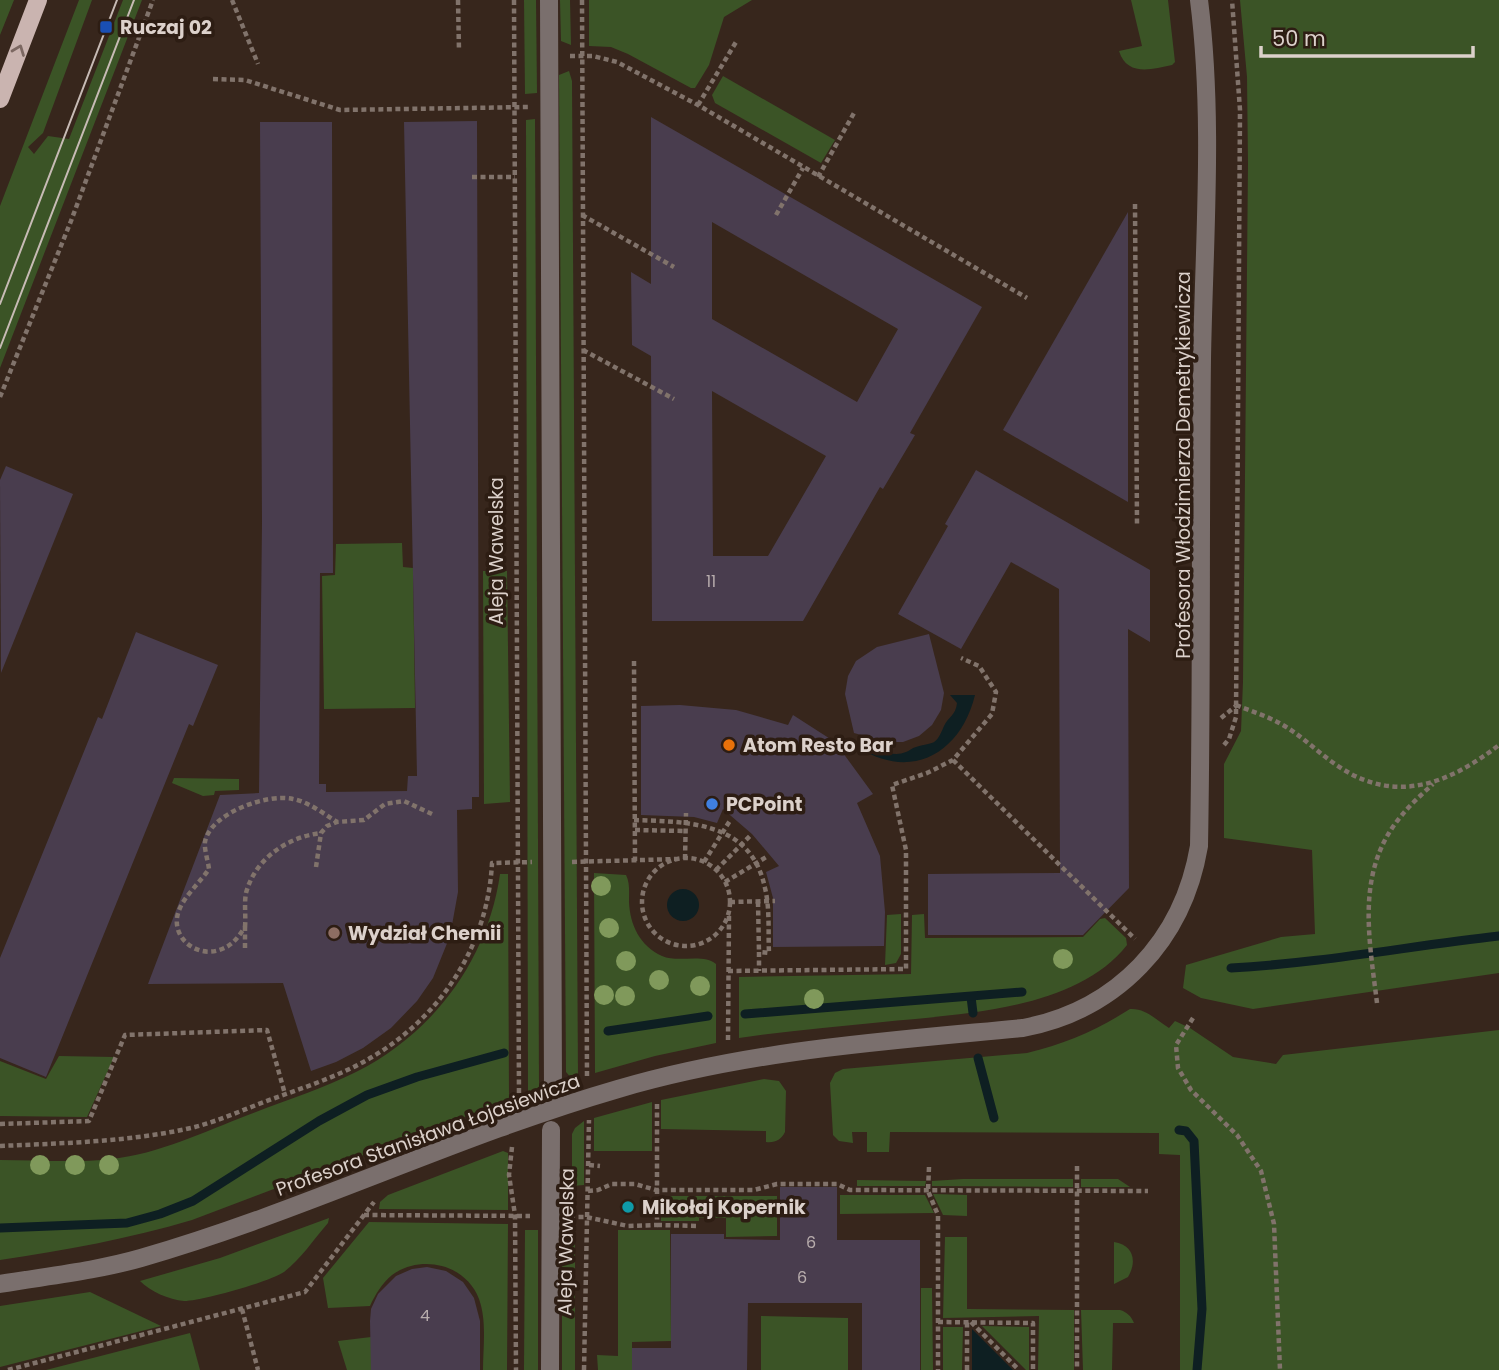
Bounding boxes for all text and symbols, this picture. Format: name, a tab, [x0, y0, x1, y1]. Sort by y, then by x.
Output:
place label: Ruczaj 02	[120, 14, 212, 41]
scale bar	[1261, 14, 1473, 58]
marker: Ruczaj 02	[98, 19, 114, 35]
text: 50 m	[1272, 24, 1326, 53]
one-way arrow	[11, 44, 25, 56]
street label: Profesora Włodzimierza Demetrykiewicza	[1170, 271, 1197, 659]
street label: Aleja Wawelska	[483, 477, 510, 625]
house number: 11	[706, 570, 716, 593]
place label: Atom Resto Bar	[743, 732, 893, 759]
marker: Atom Resto Bar	[721, 737, 737, 753]
place label: PCPoint	[726, 791, 803, 818]
marker: PCPoint	[704, 796, 720, 812]
place label: Wydział Chemii	[348, 920, 501, 947]
marker: Wydział Chemii	[326, 925, 342, 941]
street label: Profesora Stanisława Łojasiewicza	[272, 1067, 584, 1203]
street label: Aleja Wawelska	[551, 1168, 581, 1316]
place label: Mikołaj Kopernik	[642, 1194, 806, 1221]
marker: Mikołaj Kopernik	[620, 1199, 636, 1215]
house number: 6	[806, 1231, 816, 1254]
house number: 6	[797, 1266, 807, 1289]
house number: 4	[420, 1304, 430, 1327]

